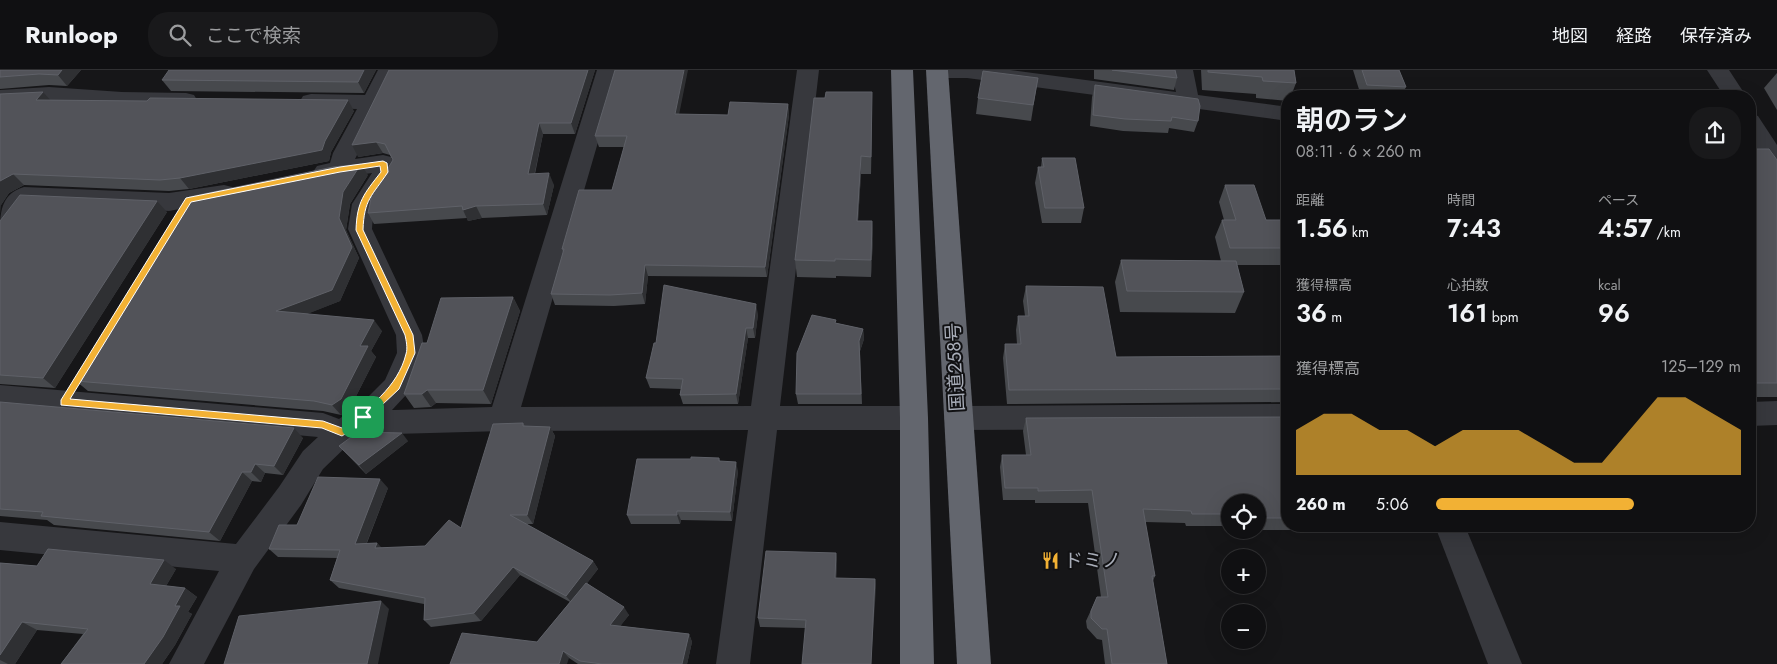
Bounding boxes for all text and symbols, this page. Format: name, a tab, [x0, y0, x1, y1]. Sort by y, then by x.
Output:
search box	[148, 12, 498, 57]
text: Runloop	[25, 17, 118, 52]
icon: search	[166, 21, 194, 49]
text: ここで検索	[206, 22, 301, 49]
text: 地図	[1552, 23, 1588, 49]
text: 経路	[1616, 23, 1652, 49]
text: 保存済み	[1680, 23, 1752, 49]
text: 朝のラン	[1296, 100, 1408, 141]
button: share	[1689, 107, 1741, 159]
text: 08:11 · 6 × 260 m	[1296, 140, 1422, 163]
text: 距離	[1296, 190, 1324, 210]
text: 時間	[1447, 190, 1475, 210]
text: ペース	[1598, 190, 1639, 210]
text: 1.56	[1296, 210, 1348, 246]
text: 7:43	[1447, 210, 1501, 246]
text: 4:57	[1598, 210, 1652, 246]
text: km	[1348, 222, 1369, 242]
text: /km	[1652, 222, 1681, 242]
text: 獲得標高	[1296, 275, 1352, 295]
text: 心拍数	[1447, 275, 1489, 295]
text: kcal	[1598, 275, 1621, 295]
text: 36	[1296, 295, 1327, 331]
text: 161	[1447, 295, 1488, 331]
text: 96	[1598, 295, 1630, 331]
text: m	[1327, 307, 1342, 327]
text: bpm	[1488, 307, 1519, 327]
street label: 国道258号	[939, 322, 971, 412]
text: 125–129 m	[1661, 355, 1741, 378]
text: 獲得標高	[1296, 357, 1360, 380]
pin	[342, 396, 384, 438]
icon: arrive	[349, 403, 377, 431]
text: 260 m	[1296, 493, 1346, 516]
text: 5:06	[1376, 493, 1409, 516]
map controls	[1221, 494, 1266, 649]
button: locate	[1221, 494, 1266, 539]
place label: ドミノ	[1064, 547, 1121, 574]
button: +	[1221, 549, 1266, 594]
restaurant icon: ドミノ	[1040, 550, 1060, 570]
button: −	[1221, 604, 1266, 649]

